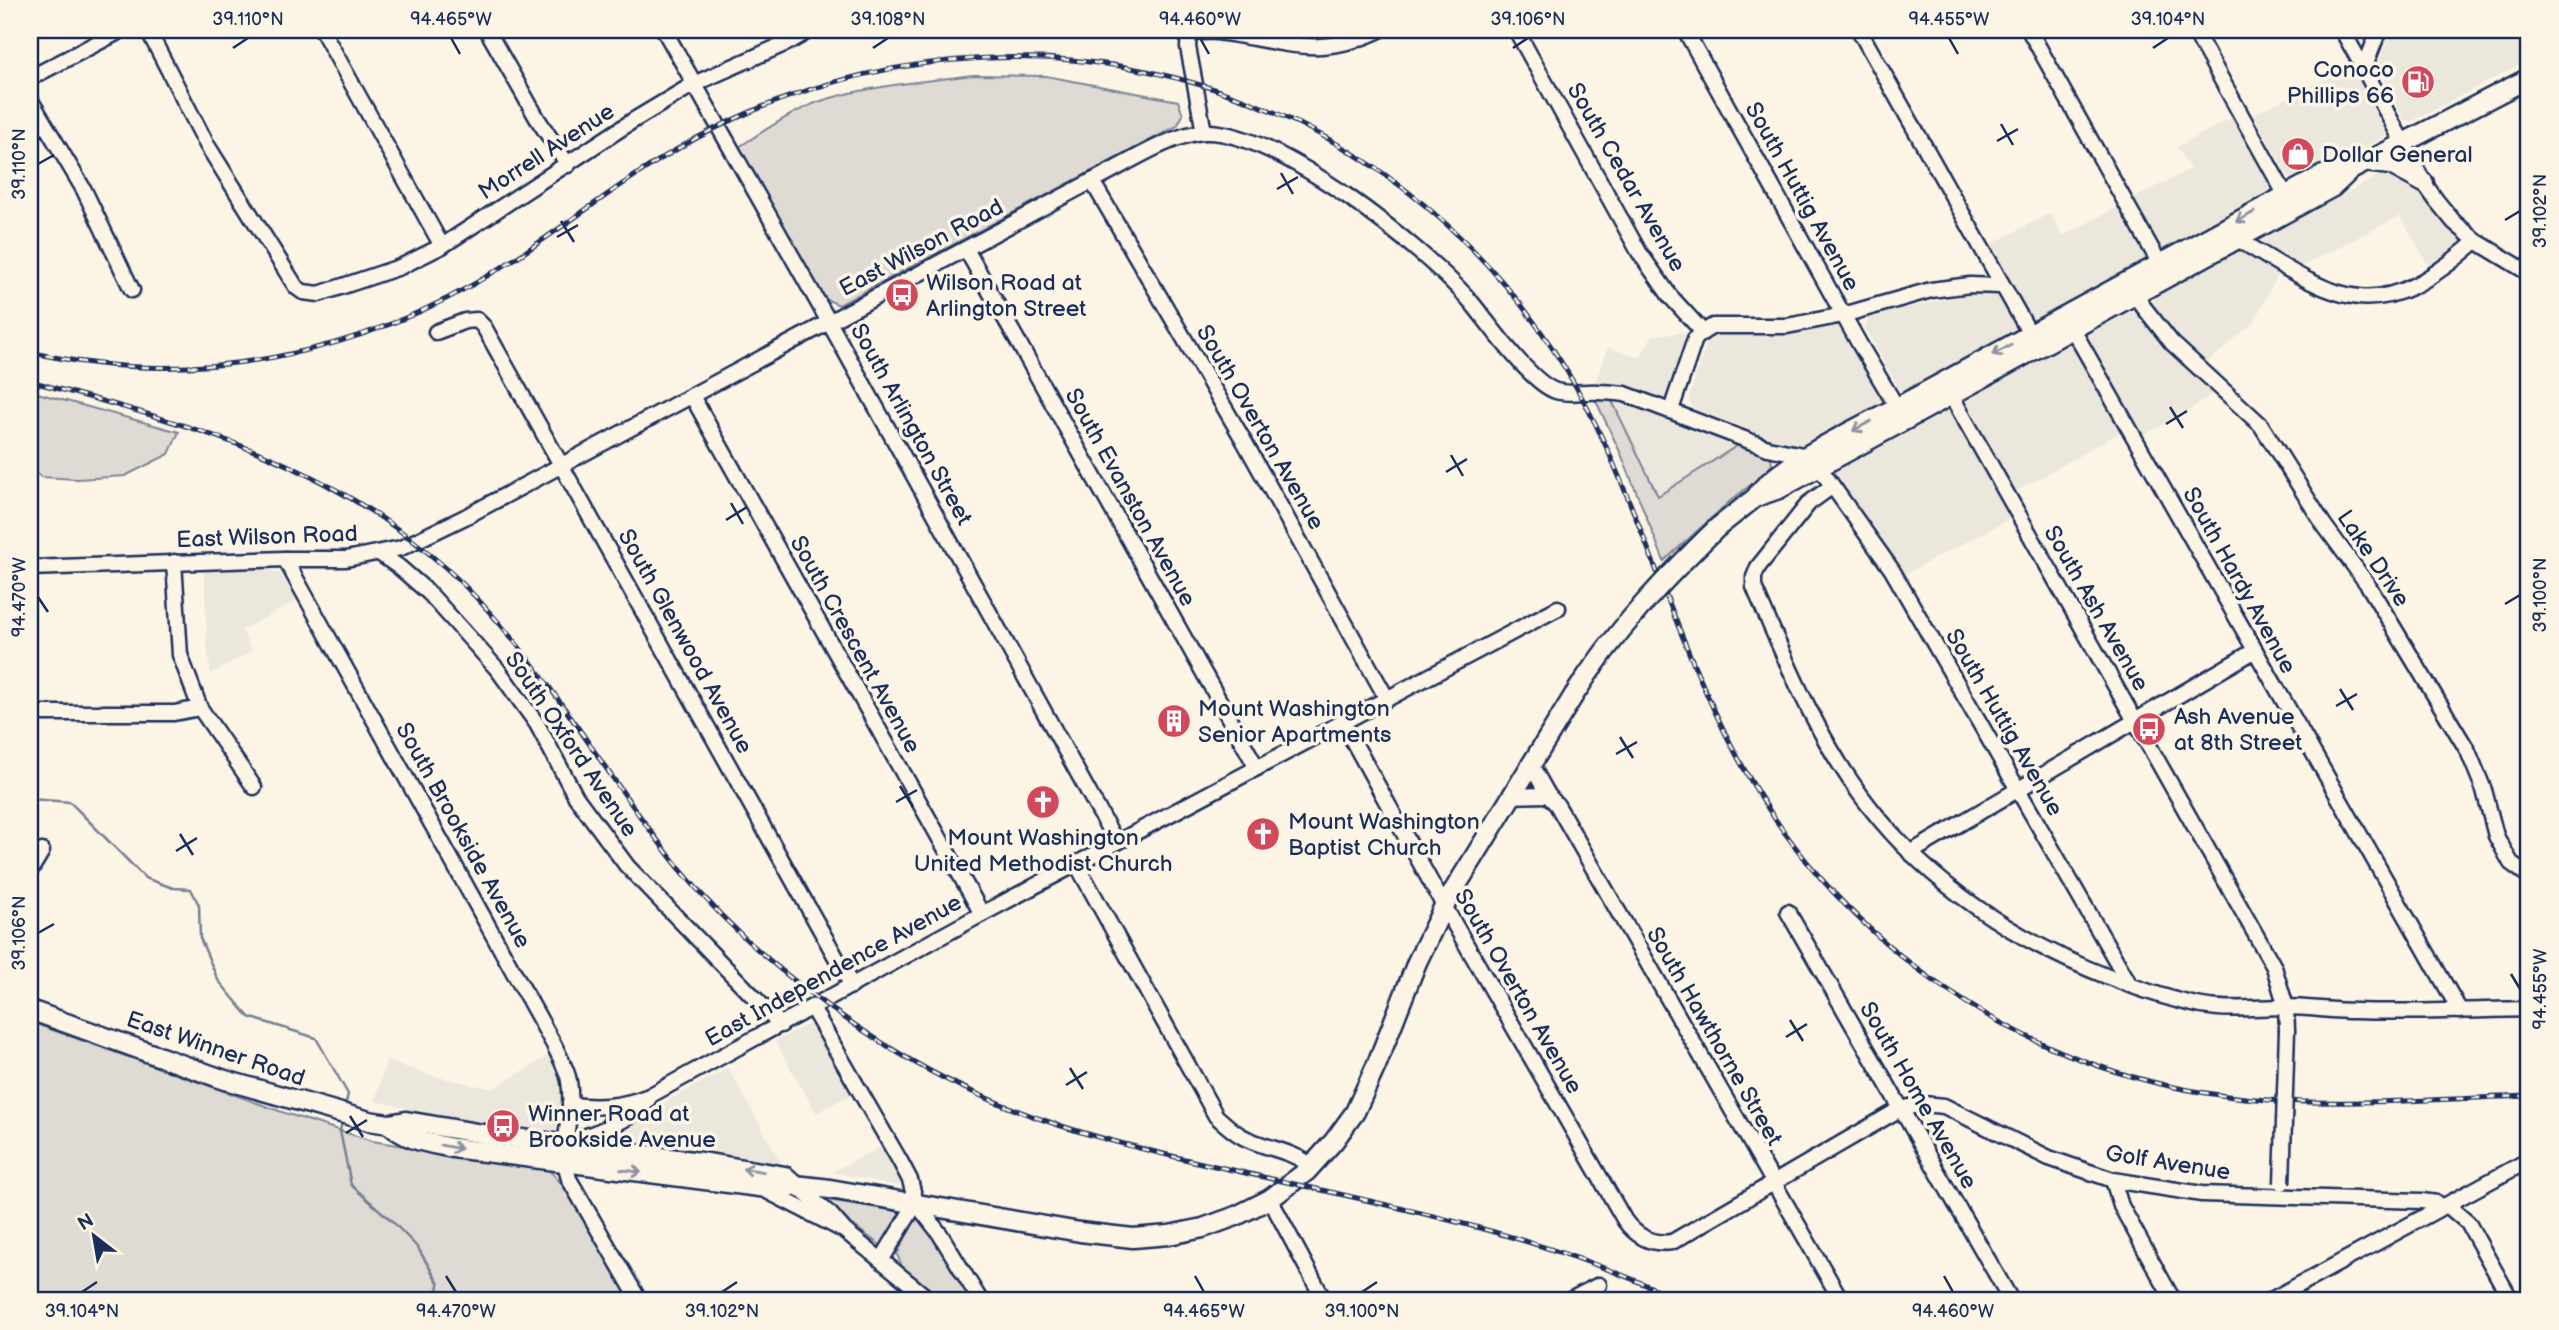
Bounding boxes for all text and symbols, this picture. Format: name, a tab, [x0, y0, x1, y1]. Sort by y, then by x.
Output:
text: 39.110°N	[212, 9, 284, 30]
text: 94.465°W	[410, 9, 492, 30]
text: 39.108°N	[851, 9, 925, 30]
text: 94.460°W	[1159, 9, 1242, 30]
text: 39.106°N	[1490, 9, 1566, 30]
text: 94.455°W	[1909, 9, 1990, 30]
text: 39.104°N	[2131, 9, 2205, 30]
place label: Conoco Phillips 66	[2287, 56, 2394, 110]
fuel station icon: Conoco Phillips 66	[2399, 63, 2437, 101]
street label: South Cedar Avenue	[1561, 78, 1692, 277]
street label: South Huttig Avenue	[1739, 97, 1866, 296]
street label: Morrell Avenue	[473, 98, 620, 206]
text: 39.110°N	[9, 128, 30, 200]
shop icon: Dollar General	[2279, 135, 2317, 173]
place label: Dollar General	[2322, 141, 2473, 169]
text: 39.102°N	[2530, 174, 2551, 248]
street label: East Wilson Road	[835, 193, 1008, 303]
one-way arrow	[2235, 211, 2256, 225]
place label: Wilson Road at Arlington Street	[926, 269, 1086, 323]
bus stop icon: Wilson Road at Arlington Street	[883, 276, 921, 314]
street label: South Arlington Street	[844, 319, 978, 530]
street label: South Overton Avenue	[1190, 320, 1330, 535]
one-way arrow	[1993, 343, 2013, 357]
street label: South Evanston Avenue	[1059, 384, 1202, 611]
one-way arrow	[1852, 420, 1873, 433]
street label: South Hardy Avenue	[2176, 482, 2302, 679]
street label: Lake Drive	[2331, 505, 2416, 612]
street label: East Wilson Road	[176, 520, 358, 554]
street label: South Ash Avenue	[2037, 521, 2155, 696]
street label: South Glenwood Avenue	[612, 524, 759, 759]
street label: South Crescent Avenue	[784, 531, 927, 758]
text: 94.470°W	[9, 556, 30, 637]
text: 39.100°N	[2530, 558, 2551, 632]
street label: South Huttig Avenue	[1939, 624, 2069, 821]
street label: South Oxford Avenue	[499, 647, 644, 843]
place label: Mount Washington Senior Apartments	[1198, 695, 1391, 749]
building icon: Mount Washington Senior Apartments	[1155, 702, 1193, 740]
place label: Ash Avenue at 8th Street	[2174, 703, 2302, 757]
bus stop icon: Ash Avenue at 8th Street	[2130, 710, 2168, 748]
street label: South Brookside Avenue	[389, 718, 537, 953]
church icon: Mount Washington United Methodist Church	[1024, 783, 1062, 821]
place label: Mount Washington Baptist Church	[1288, 808, 1480, 862]
church icon: Mount Washington Baptist Church	[1244, 815, 1282, 853]
place label: Mount Washington United Methodist Church	[914, 824, 1172, 878]
street label: South Overton Avenue	[1448, 884, 1588, 1099]
street label: East Independence Avenue	[700, 889, 967, 1053]
text: 39.106°N	[9, 895, 30, 971]
street label: South Hawthorne Street	[1640, 922, 1788, 1151]
text: 94.455°W	[2530, 948, 2551, 1029]
street label: South Home Avenue	[1853, 997, 1983, 1194]
street label: East Winner Road	[123, 1005, 309, 1093]
place label: Winner Road at Brookside Avenue	[528, 1100, 716, 1154]
bus stop icon: Winner Road at Brookside Avenue	[484, 1107, 522, 1145]
street label: Golf Avenue	[2103, 1139, 2232, 1187]
one-way arrow	[439, 1141, 462, 1154]
one-way arrow	[743, 1163, 765, 1176]
one-way arrow	[620, 1165, 642, 1178]
north arrow	[60, 1200, 130, 1270]
text: N	[74, 1209, 98, 1236]
text: 39.104°N	[45, 1301, 119, 1322]
text: 94.470°W	[416, 1301, 497, 1322]
text: 39.102°N	[685, 1301, 759, 1322]
text: 94.465°W	[1163, 1301, 1245, 1322]
text: 39.100°N	[1325, 1301, 1399, 1322]
text: 94.460°W	[1912, 1301, 1995, 1322]

